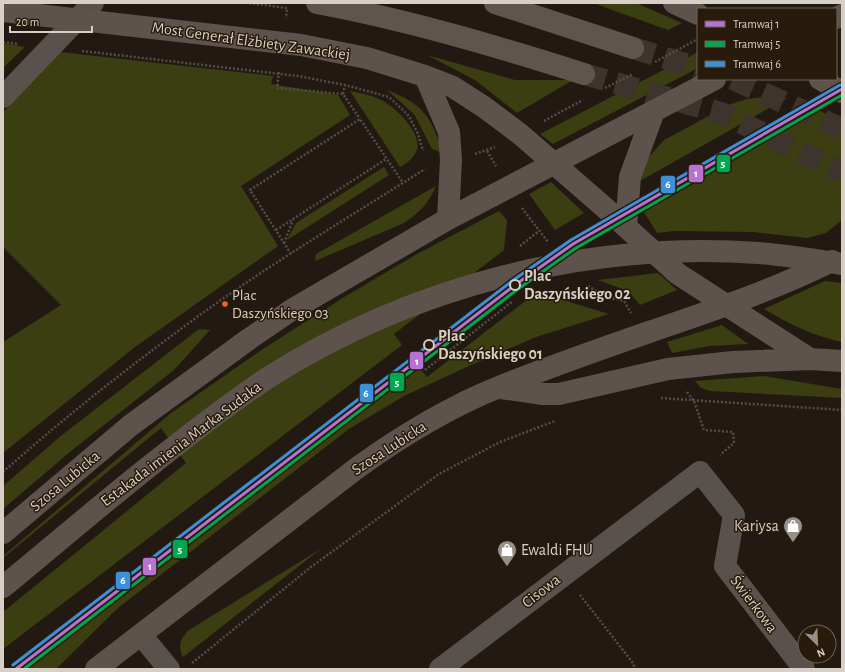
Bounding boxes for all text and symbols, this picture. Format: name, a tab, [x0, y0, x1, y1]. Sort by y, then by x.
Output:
scale bar	[10, 8, 92, 34]
legend	[697, 8, 837, 80]
text: 20 m	[16, 16, 39, 28]
text: Tramwaj 1	[733, 18, 779, 31]
street label: Most Generał Elżbiety Zawackiej	[151, 19, 351, 64]
text: Tramwaj 5	[733, 38, 780, 51]
text: Tramwaj 6	[733, 58, 781, 71]
line badge: 5	[716, 154, 731, 173]
text: 5	[721, 158, 726, 169]
line badge: 1	[688, 164, 704, 183]
text: 1	[694, 168, 698, 179]
line badge: 6	[660, 175, 676, 194]
text: 6	[665, 179, 671, 190]
place label: Plac Daszyńskiego 02	[524, 268, 631, 303]
marker: Plac Daszyńskiego 02	[509, 279, 521, 291]
place label: Plac Daszyńskiego 03	[232, 288, 329, 321]
marker: Plac Daszyńskiego 03	[220, 299, 230, 309]
place label: Plac Daszyńskiego 01	[438, 328, 543, 363]
marker: Plac Daszyńskiego 01	[423, 339, 435, 351]
line badge: 1	[409, 351, 424, 370]
text: 1	[415, 356, 419, 367]
line badge: 5	[389, 372, 405, 392]
text: 5	[395, 377, 400, 388]
street label: Estakada imienia Marka Sudaka	[98, 378, 264, 510]
line badge: 6	[359, 383, 374, 403]
text: 6	[363, 388, 369, 399]
street label: Szosa Lubicka	[349, 418, 429, 478]
street label: Szosa Lubicka	[27, 448, 103, 514]
shop icon: Kariysa	[782, 515, 804, 543]
place label: Kariysa	[734, 518, 779, 535]
line badge: 5	[172, 539, 188, 559]
shop icon: Ewaldi FHU	[496, 539, 518, 567]
place label: Ewaldi FHU	[521, 542, 593, 558]
text: 5	[178, 544, 183, 555]
line badge: 1	[142, 557, 157, 576]
text: 1	[148, 561, 152, 572]
line badge: 6	[115, 571, 131, 590]
street label: Cisowa	[519, 571, 563, 611]
street label: Świerkowa	[727, 571, 783, 636]
text: 6	[120, 575, 126, 586]
north arrow	[797, 624, 837, 664]
text: N	[815, 646, 827, 659]

